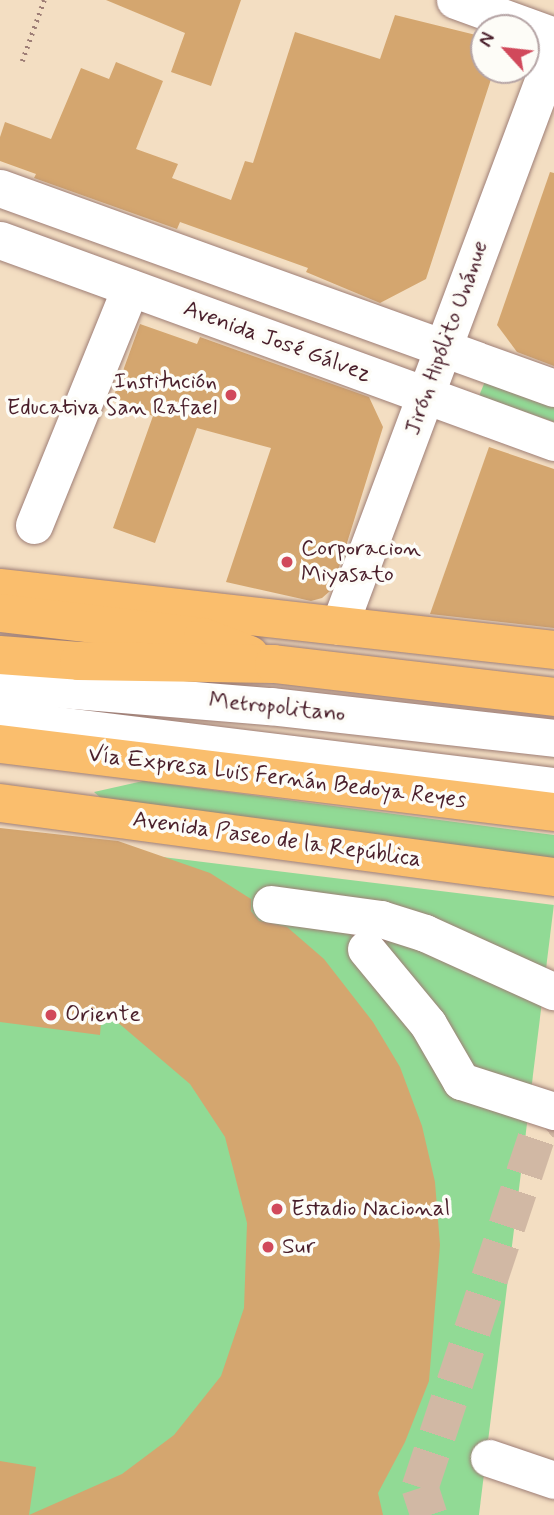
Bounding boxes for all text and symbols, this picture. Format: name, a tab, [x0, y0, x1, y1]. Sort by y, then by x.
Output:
north arrow	[470, 14, 540, 84]
text: N	[474, 29, 502, 51]
street label: Jirón Hipólito Unánue	[398, 236, 496, 440]
street label: Avenida José Gálvez	[179, 295, 375, 389]
place label: Institución Educativa San Rafael	[12, 368, 217, 422]
marker: Institución Educativa San Rafael	[223, 387, 239, 403]
place label: Corporacion Miyasato	[301, 535, 421, 589]
marker: Corporacion Miyasato	[279, 554, 295, 570]
street label: Metropolitano	[207, 687, 347, 729]
street label: Vía Expresa Luis Fernán Bedoya Reyes	[84, 741, 470, 815]
street label: Avenida Paseo de la República	[133, 806, 421, 874]
place label: Oriente	[65, 1001, 141, 1029]
marker: Oriente	[43, 1007, 59, 1023]
place label: Estadio Nacional	[291, 1195, 450, 1223]
marker: Estadio Nacional	[269, 1201, 285, 1217]
place label: Sur	[282, 1233, 315, 1261]
marker: Sur	[260, 1239, 276, 1255]

